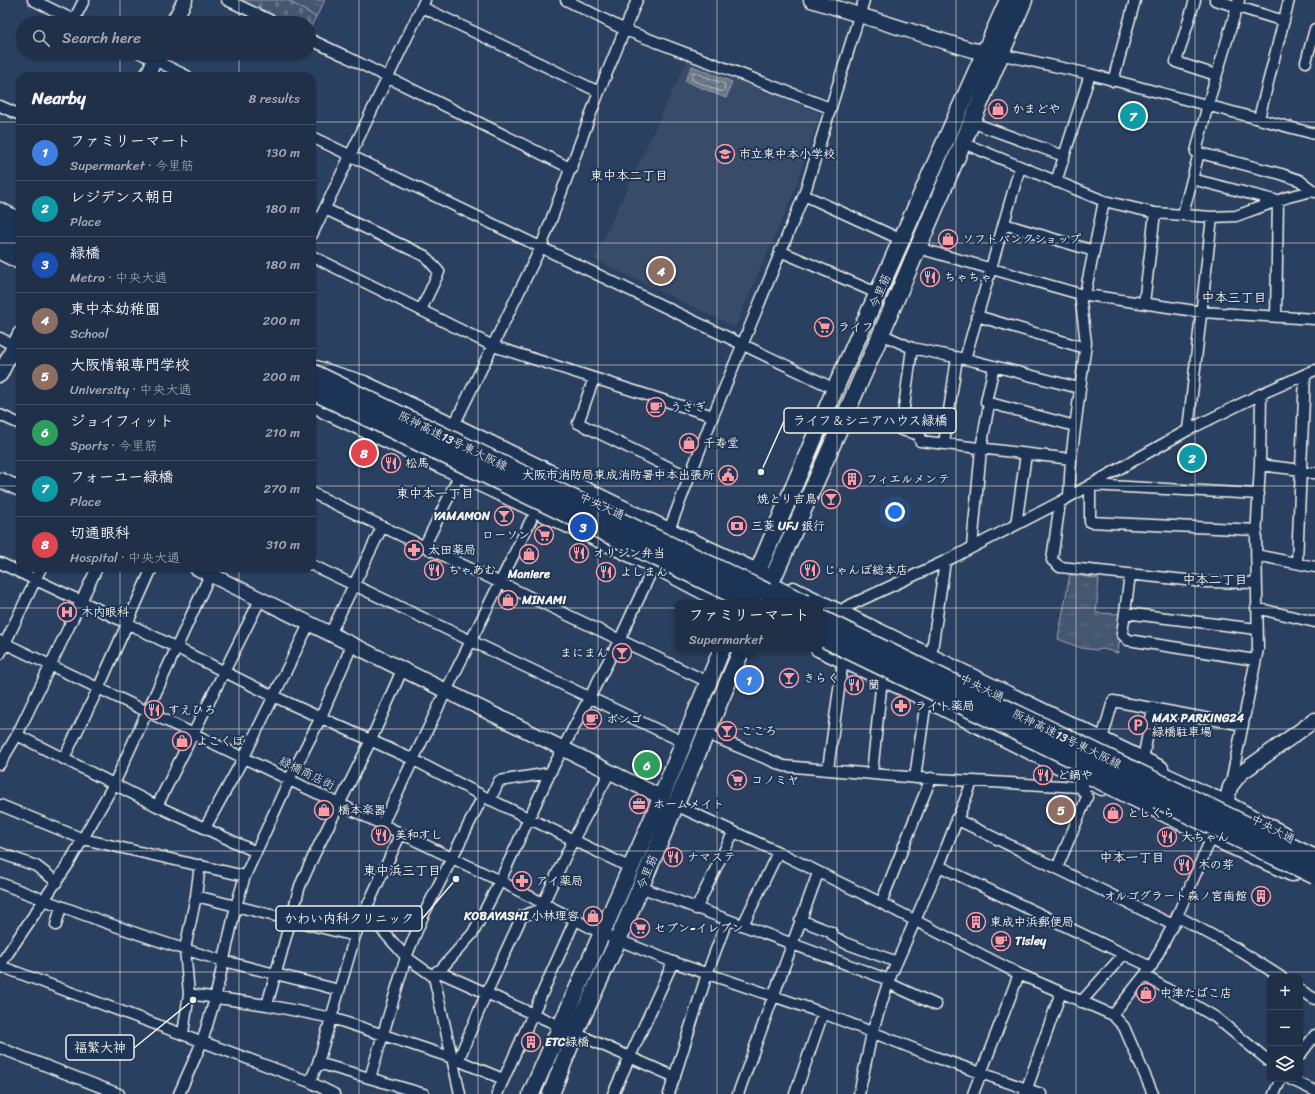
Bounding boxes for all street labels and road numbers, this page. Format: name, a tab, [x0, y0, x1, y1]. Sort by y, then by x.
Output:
street label: 今里筋	[863, 270, 897, 312]
street label: 阪神高速13号東大阪線	[394, 405, 512, 477]
street label: 中央大通	[576, 486, 628, 526]
street label: 中央大通	[956, 668, 1008, 708]
street label: 阪神高速13号東大阪線	[1008, 703, 1126, 775]
street label: 緑橋商店街	[275, 750, 339, 796]
street label: 中央大通	[1247, 808, 1299, 850]
street label: 今里筋	[630, 851, 664, 893]

